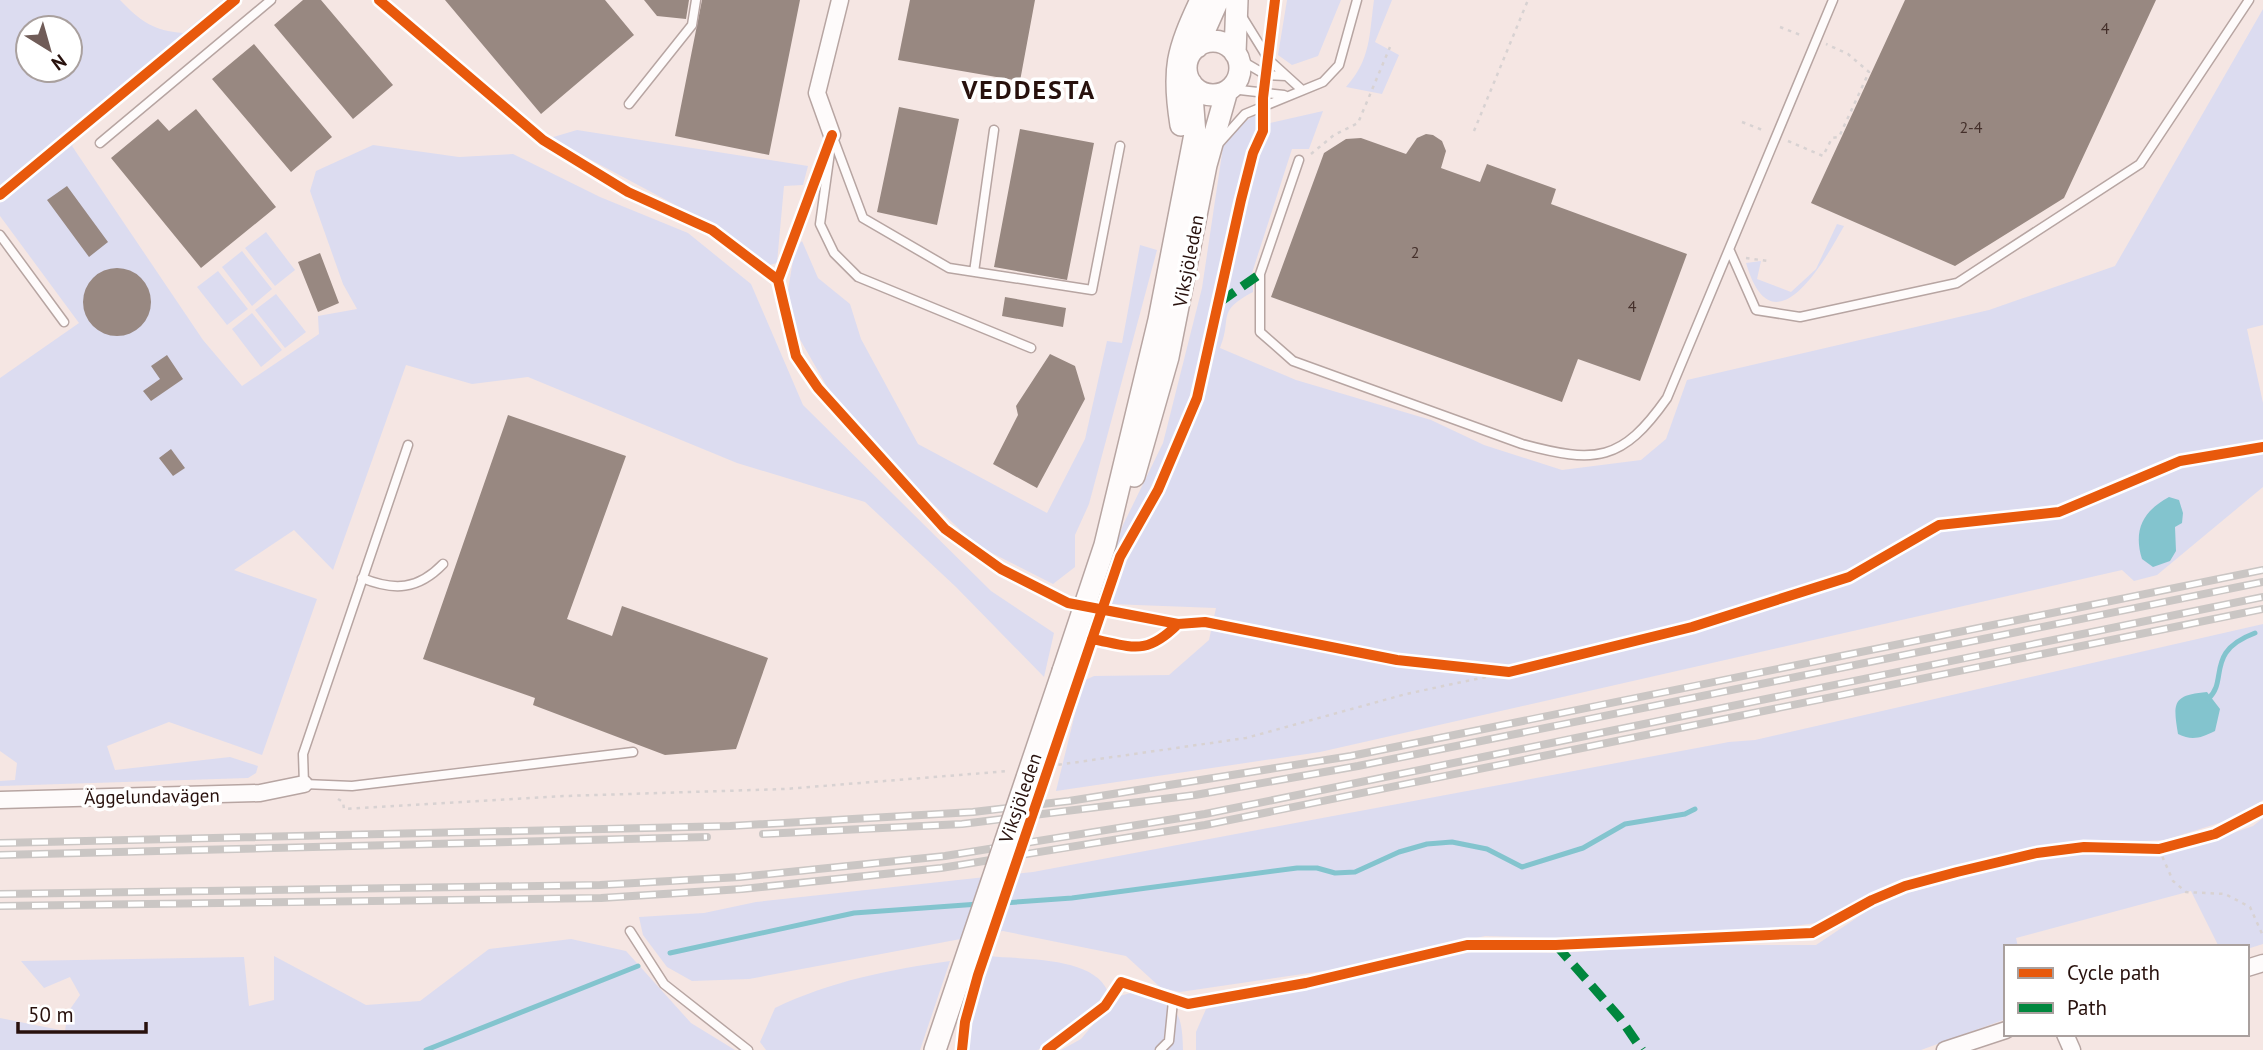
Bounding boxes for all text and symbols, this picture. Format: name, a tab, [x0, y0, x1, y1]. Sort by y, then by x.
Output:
north arrow	[14, 14, 84, 84]
house number: 4	[2101, 18, 2110, 38]
text: N	[47, 49, 71, 76]
district label: VEDDESTA	[961, 73, 1096, 106]
house number: 2-4	[1959, 117, 1983, 137]
street label: Viksjöleden	[1167, 213, 1209, 310]
house number: 2	[1411, 242, 1419, 262]
house number: 4	[1628, 296, 1637, 316]
street label: Viksjöleden	[993, 750, 1047, 847]
street label: Äggelundavägen	[84, 783, 220, 809]
legend	[2004, 945, 2249, 1036]
text: Cycle path	[2067, 959, 2160, 986]
scale bar	[18, 990, 145, 1034]
text: Path	[2067, 994, 2107, 1021]
text: 50 m	[28, 1001, 74, 1028]

